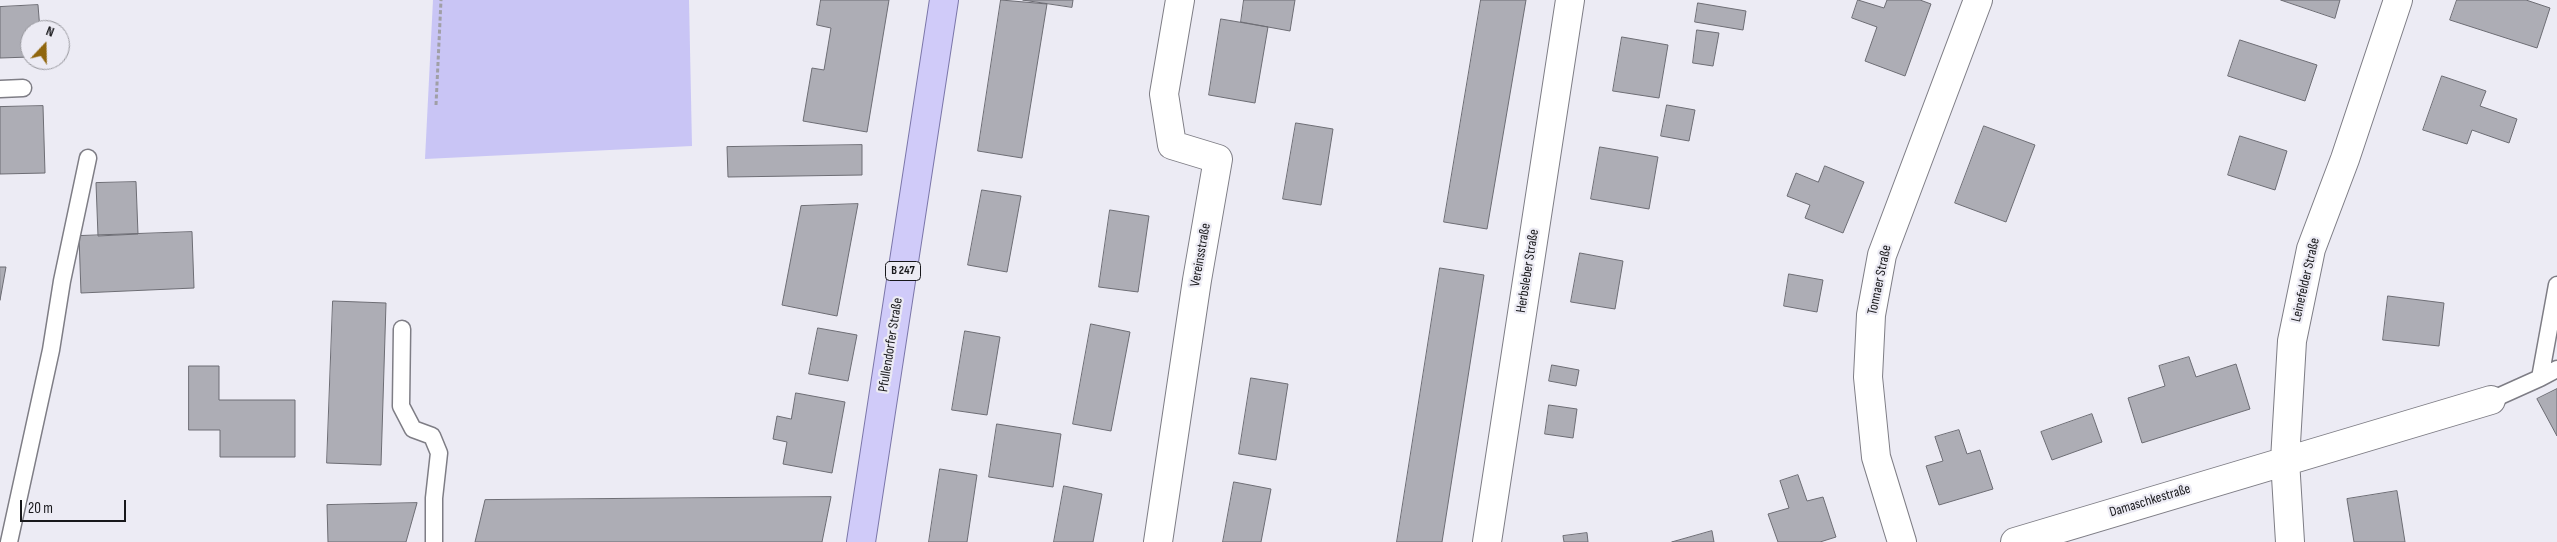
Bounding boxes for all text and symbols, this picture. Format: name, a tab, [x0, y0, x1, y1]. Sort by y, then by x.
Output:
north arrow	[20, 20, 70, 70]
text: N	[44, 22, 57, 41]
street label: Vereinsstraße	[1187, 222, 1215, 288]
street label: Herbsleber Straße	[1513, 228, 1543, 314]
street label: Leinefelder Straße	[2288, 236, 2324, 324]
street label: Tonnaer Straße	[1864, 244, 1896, 316]
road number: B 247	[886, 262, 920, 280]
street label: Pfullendorfer Straße	[875, 297, 907, 393]
street label: Damaschkestraße	[2107, 481, 2193, 521]
scale bar	[22, 490, 129, 522]
text: 20 m	[28, 499, 53, 518]

